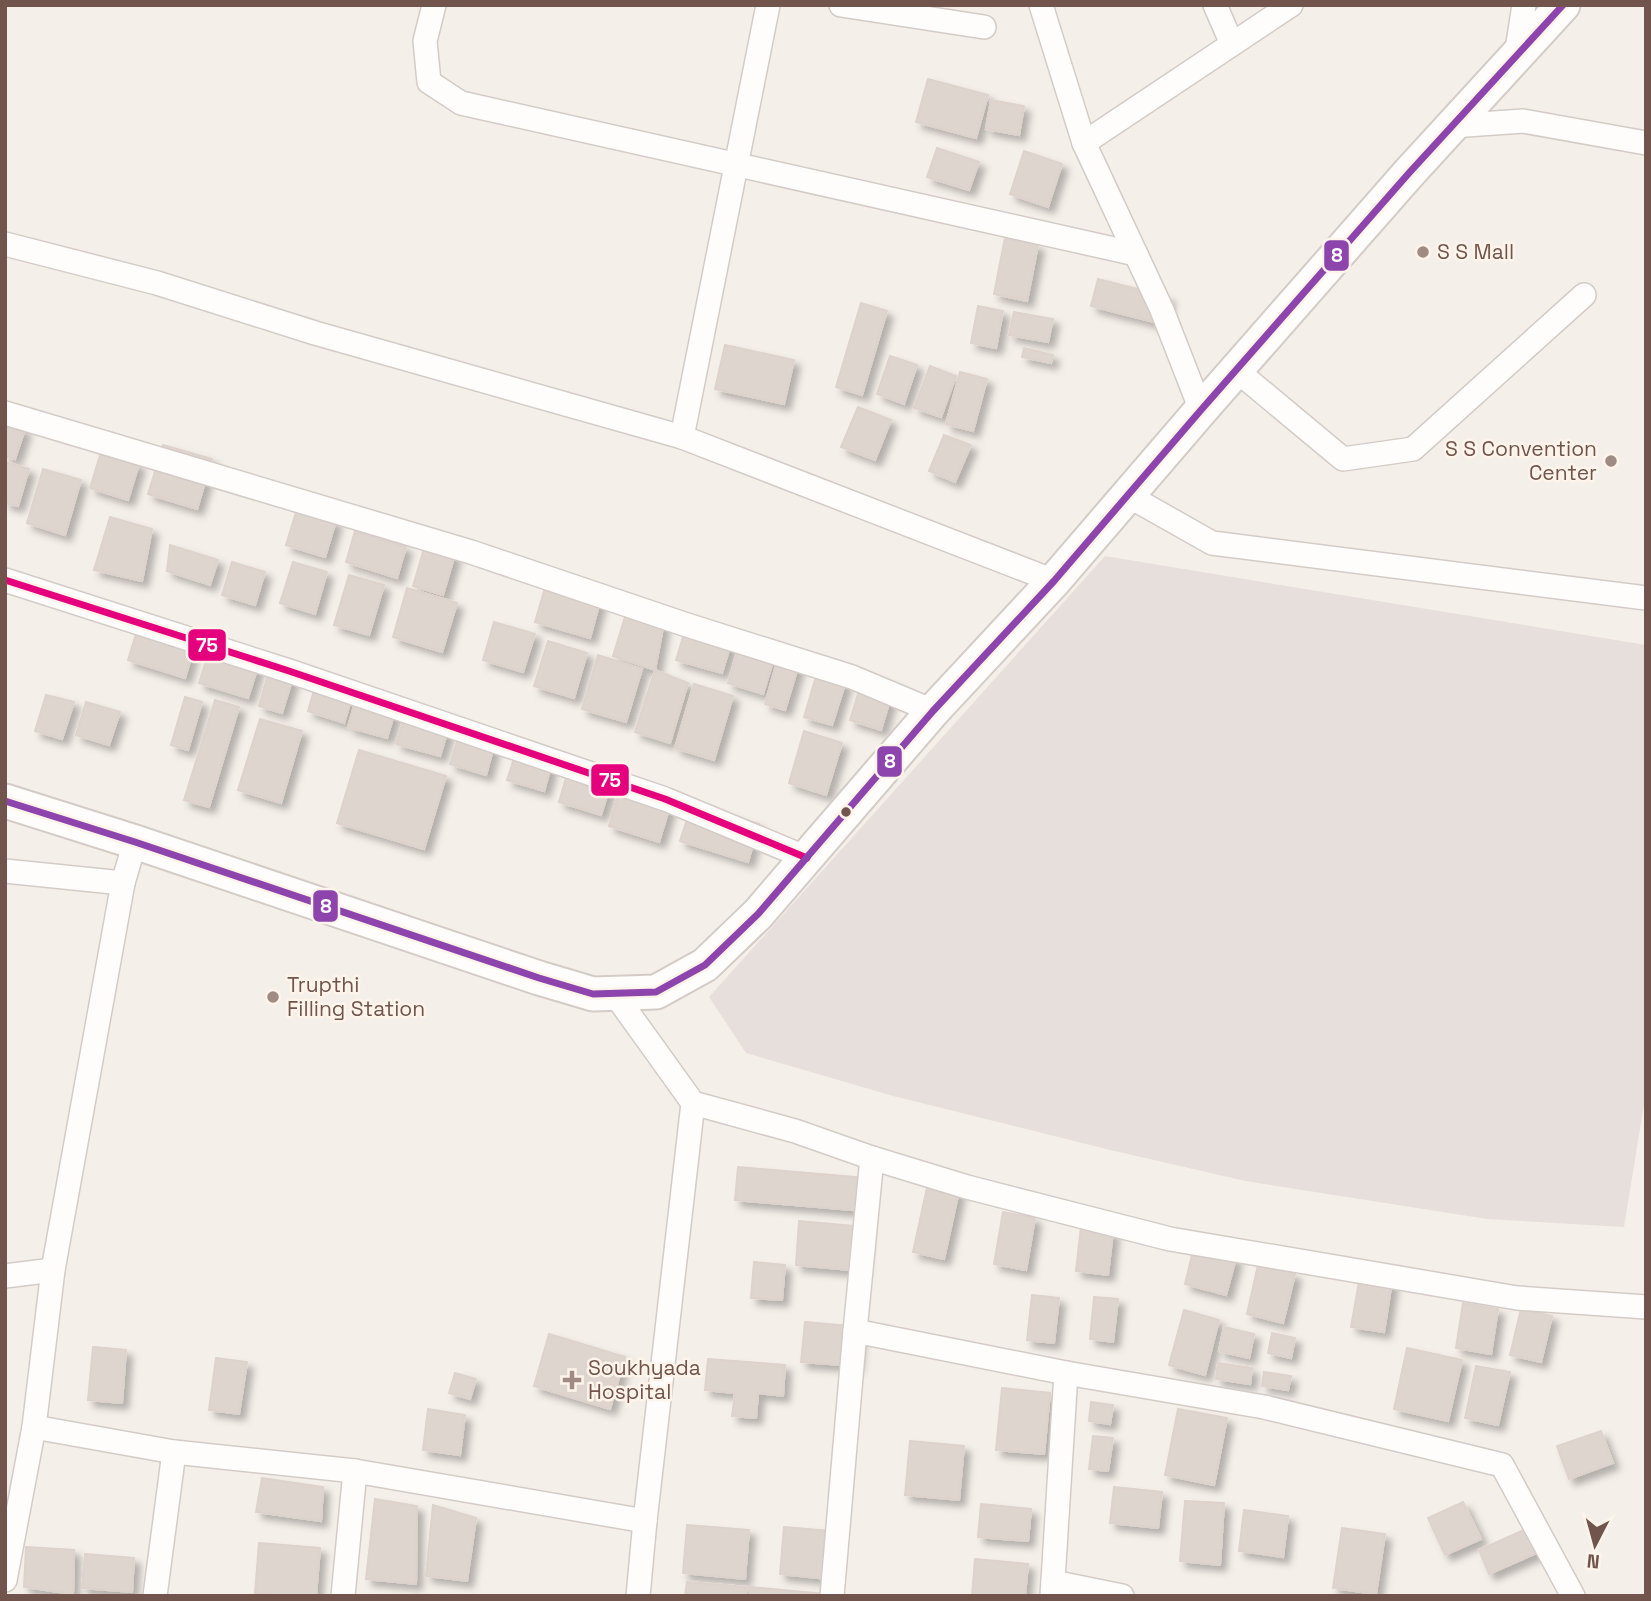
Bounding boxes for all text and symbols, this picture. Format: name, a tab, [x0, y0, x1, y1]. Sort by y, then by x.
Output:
place label: S S Mall	[1437, 238, 1514, 265]
line badge: 8	[1323, 239, 1350, 272]
text: 8	[1331, 243, 1343, 268]
marker: S S Mall	[1415, 244, 1431, 260]
place label: S S Convention Center	[1445, 435, 1597, 486]
marker: S S Convention Center	[1603, 453, 1619, 469]
line badge: 75	[187, 628, 227, 662]
text: 75	[196, 633, 218, 658]
line badge: 8	[876, 745, 903, 778]
text: 8	[884, 749, 896, 774]
line badge: 75	[590, 763, 630, 797]
text: 75	[599, 768, 621, 793]
unlabelled marker	[839, 805, 853, 819]
line badge: 8	[312, 889, 339, 923]
text: 8	[320, 894, 332, 919]
place label: Trupthi Filling Station	[287, 971, 425, 1022]
marker: Trupthi Filling Station	[265, 989, 281, 1005]
place label: Soukhyada Hospital	[588, 1354, 701, 1405]
marker: Soukhyada Hospital	[562, 1370, 582, 1390]
north arrow	[1560, 1510, 1630, 1580]
text: N	[1586, 1548, 1601, 1575]

